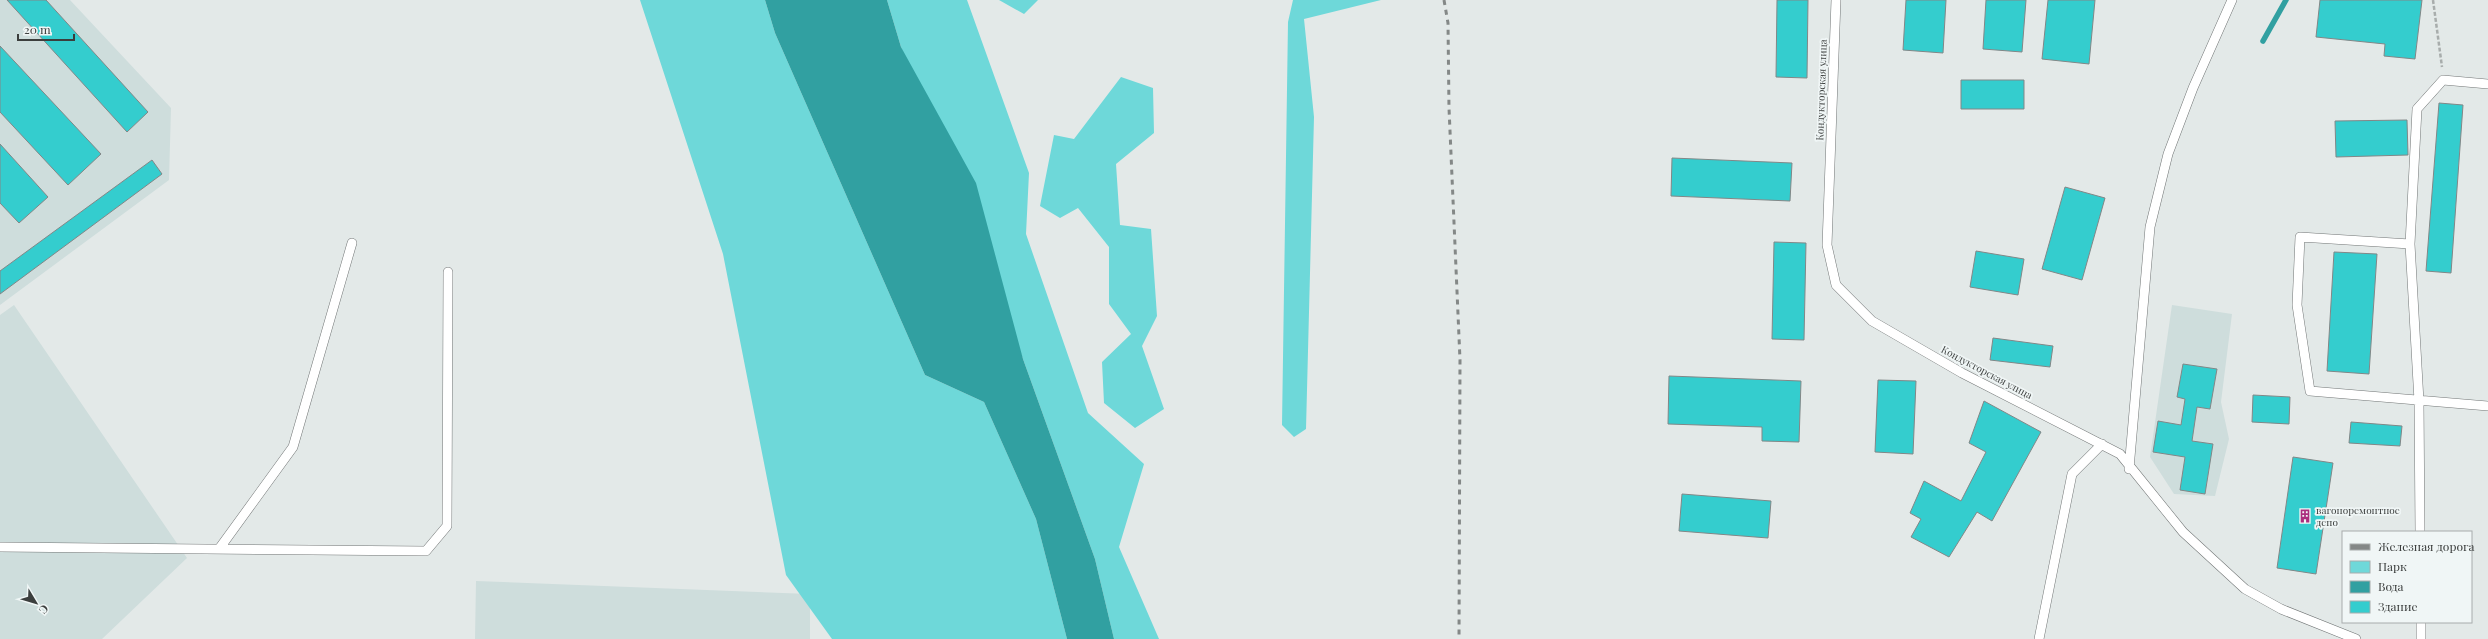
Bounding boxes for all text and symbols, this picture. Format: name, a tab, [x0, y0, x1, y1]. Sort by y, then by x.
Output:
scale bar	[18, 16, 74, 42]
text: 20 m	[24, 21, 51, 37]
street label: Кондукторская улица	[1812, 39, 1830, 141]
street label: Кондукторская улица	[1939, 342, 2035, 402]
place label: вагоноремонтное депо	[2316, 503, 2400, 529]
building icon: вагоноремонтное депо	[2297, 508, 2313, 524]
legend	[2342, 531, 2472, 623]
text: Железная дорога	[2378, 538, 2475, 554]
text: Парк	[2378, 558, 2407, 574]
text: Вода	[2378, 578, 2404, 594]
north arrow	[16, 583, 56, 623]
text: Здание	[2378, 598, 2418, 614]
text: С	[36, 602, 53, 617]

